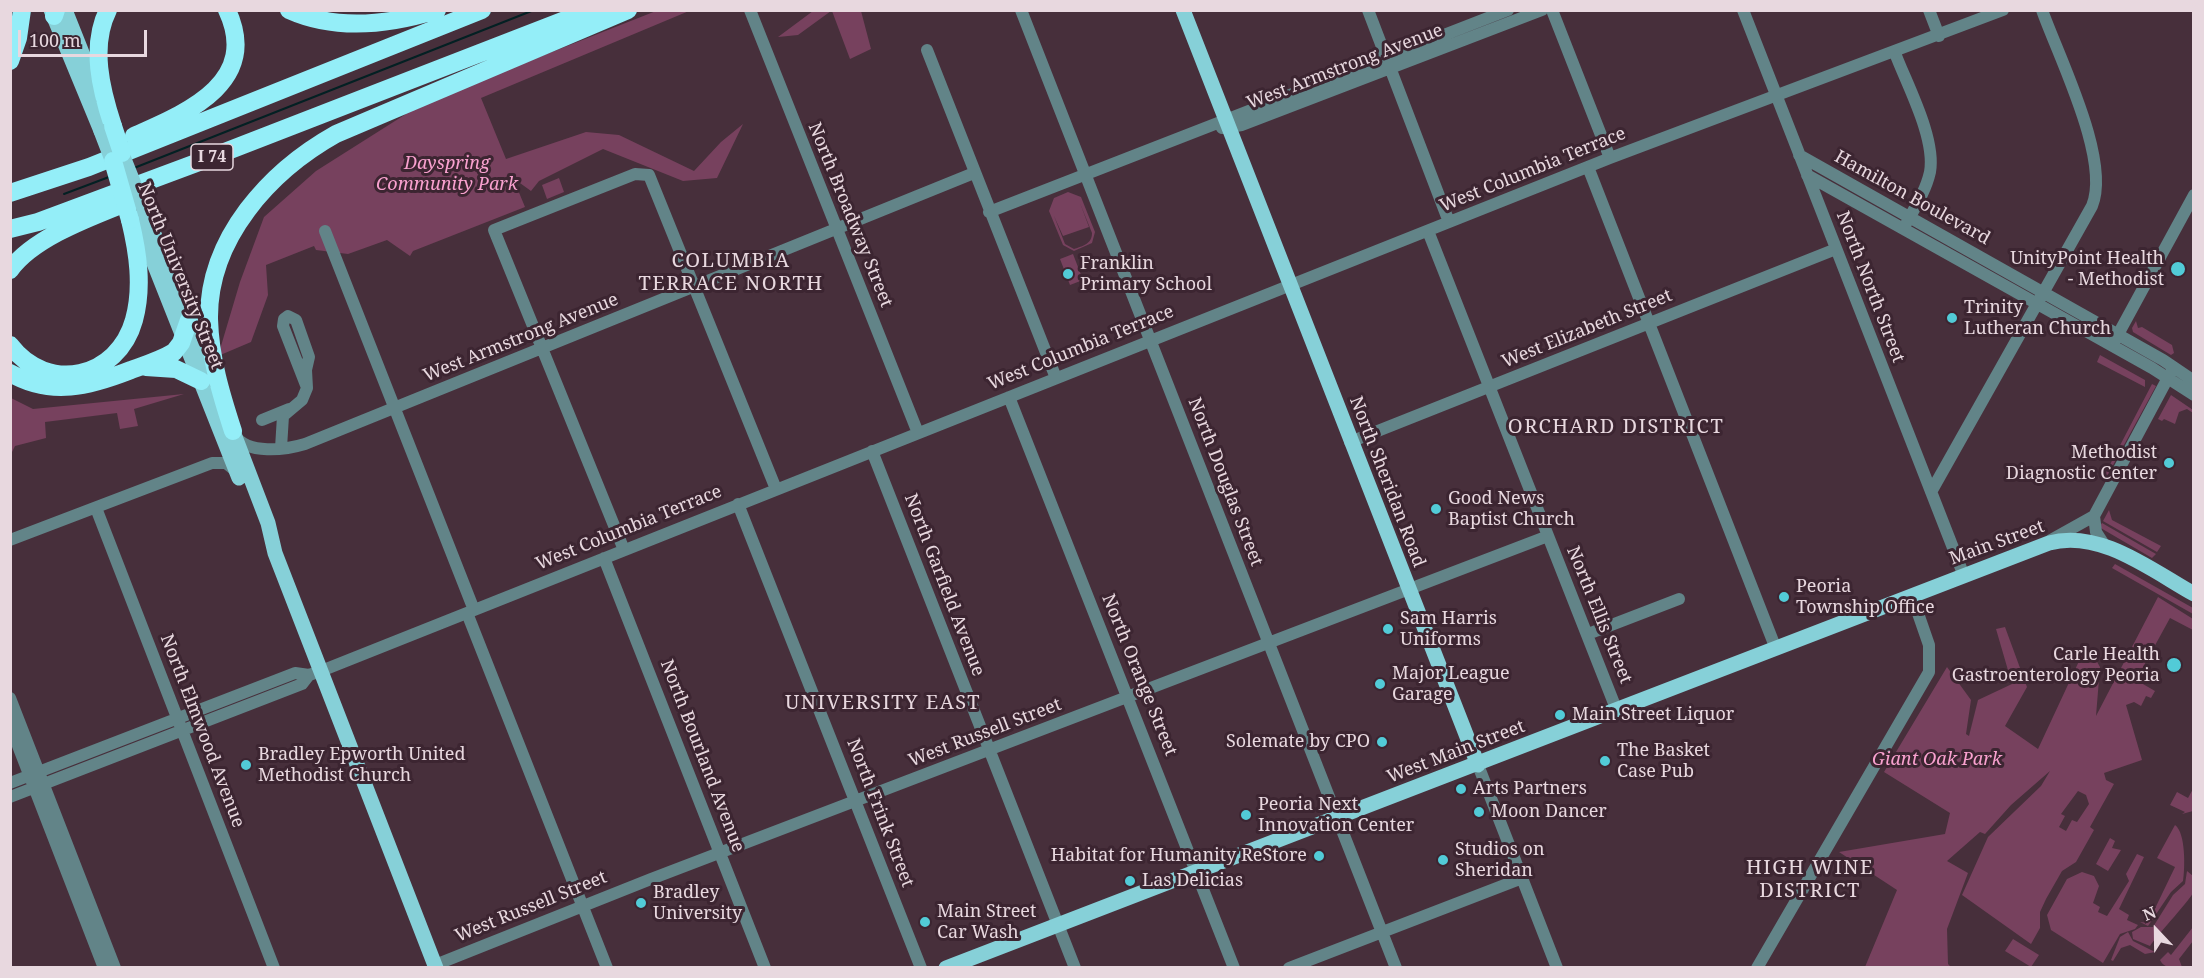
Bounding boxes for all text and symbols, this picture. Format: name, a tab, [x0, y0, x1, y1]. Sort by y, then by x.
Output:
scale bar	[21, 18, 150, 56]
street label: West Armstrong Avenue	[1244, 20, 1446, 114]
text: 100 m	[29, 28, 81, 52]
street label: North Broadway Street	[803, 120, 897, 310]
street label: West Columbia Terrace	[1437, 123, 1629, 217]
road number: I 74	[191, 144, 233, 170]
street label: Hamilton Boulevard	[1830, 146, 1994, 250]
park label: Dayspring Community Park	[376, 153, 518, 195]
street label: North University Street	[133, 180, 227, 372]
street label: North North Street	[1831, 208, 1909, 366]
place label: UnityPoint Health - Methodist	[2010, 248, 2164, 290]
district label: COLUMBIA TERRACE NORTH	[638, 249, 824, 296]
place label: Franklin Primary School	[1080, 253, 1212, 296]
marker: UnityPoint Health - Methodist	[2169, 260, 2187, 278]
marker: Franklin Primary School	[1061, 267, 1075, 281]
street label: West Elizabeth Street	[1499, 285, 1675, 373]
street label: West Armstrong Avenue	[420, 289, 622, 387]
place label: Trinity Lutheran Church	[1964, 297, 2111, 340]
street label: West Columbia Terrace	[985, 301, 1177, 395]
marker: Trinity Lutheran Church	[1945, 311, 1959, 325]
street label: North Sheridan Road	[1344, 394, 1430, 570]
street label: North Douglas Street	[1183, 395, 1267, 569]
district label: ORCHARD DISTRICT	[1508, 415, 1724, 439]
place label: Methodist Diagnostic Center	[2006, 442, 2157, 484]
marker: Methodist Diagnostic Center	[2162, 456, 2176, 470]
street label: West Columbia Terrace	[533, 481, 725, 575]
place label: Good News Baptist Church	[1448, 488, 1575, 530]
street label: North Garfield Avenue	[899, 491, 989, 679]
marker: Good News Baptist Church	[1429, 502, 1443, 516]
street label: Main Street	[1947, 516, 2047, 570]
street label: North Ellis Street	[1562, 543, 1636, 687]
place label: Peoria Township Office	[1796, 576, 1935, 618]
marker: Peoria Township Office	[1777, 590, 1791, 604]
street label: North Orange Street	[1097, 591, 1181, 759]
place label: Sam Harris Uniforms	[1400, 608, 1497, 650]
marker: Sam Harris Uniforms	[1381, 622, 1395, 636]
street label: North Elmwood Avenue	[155, 631, 249, 831]
place label: Carle Health Gastroenterology Peoria	[1952, 644, 2160, 686]
marker: Carle Health Gastroenterology Peoria	[2165, 656, 2183, 674]
street label: North Bourland Avenue	[655, 657, 749, 855]
place label: Major League Garage	[1392, 663, 1510, 706]
marker: Major League Garage	[1373, 677, 1387, 691]
district label: UNIVERSITY EAST	[785, 691, 981, 715]
street label: West Russell Street	[906, 694, 1064, 772]
place label: Main Street Liquor	[1572, 704, 1734, 726]
marker: Main Street Liquor	[1553, 708, 1567, 722]
street label: West Main Street	[1384, 716, 1528, 788]
place label: Solemate by CPO	[1226, 731, 1370, 753]
marker: Solemate by CPO	[1375, 735, 1389, 749]
street label: North Frink Street	[842, 736, 918, 890]
place label: The Basket Case Pub	[1617, 740, 1710, 783]
place label: Bradley Epworth United Methodist Church	[258, 744, 466, 786]
park label: Giant Oak Park	[1872, 749, 2002, 771]
marker: The Basket Case Pub	[1598, 754, 1612, 768]
marker: Bradley Epworth United Methodist Church	[239, 758, 253, 772]
place label: Arts Partners	[1473, 778, 1587, 800]
marker: Arts Partners	[1454, 782, 1468, 796]
place label: Peoria Next Innovation Center	[1258, 794, 1414, 836]
place label: Moon Dancer	[1491, 801, 1607, 823]
marker: Moon Dancer	[1472, 805, 1486, 819]
marker: Peoria Next Innovation Center	[1239, 808, 1253, 822]
place label: Studios on Sheridan	[1455, 839, 1545, 882]
place label: Habitat for Humanity ReStore	[1051, 845, 1307, 867]
marker: Habitat for Humanity ReStore	[1312, 849, 1326, 863]
marker: Studios on Sheridan	[1436, 853, 1450, 867]
district label: HIGH WINE DISTRICT	[1746, 856, 1874, 903]
street label: West Russell Street	[452, 867, 610, 947]
place label: Las Delicias	[1142, 870, 1243, 892]
marker: Las Delicias	[1123, 874, 1137, 888]
place label: Bradley University	[653, 882, 742, 924]
marker: Bradley University	[634, 896, 648, 910]
north arrow	[2126, 900, 2186, 960]
place label: Main Street Car Wash	[937, 901, 1036, 944]
text: N	[2139, 901, 2159, 926]
marker: Main Street Car Wash	[918, 915, 932, 929]

